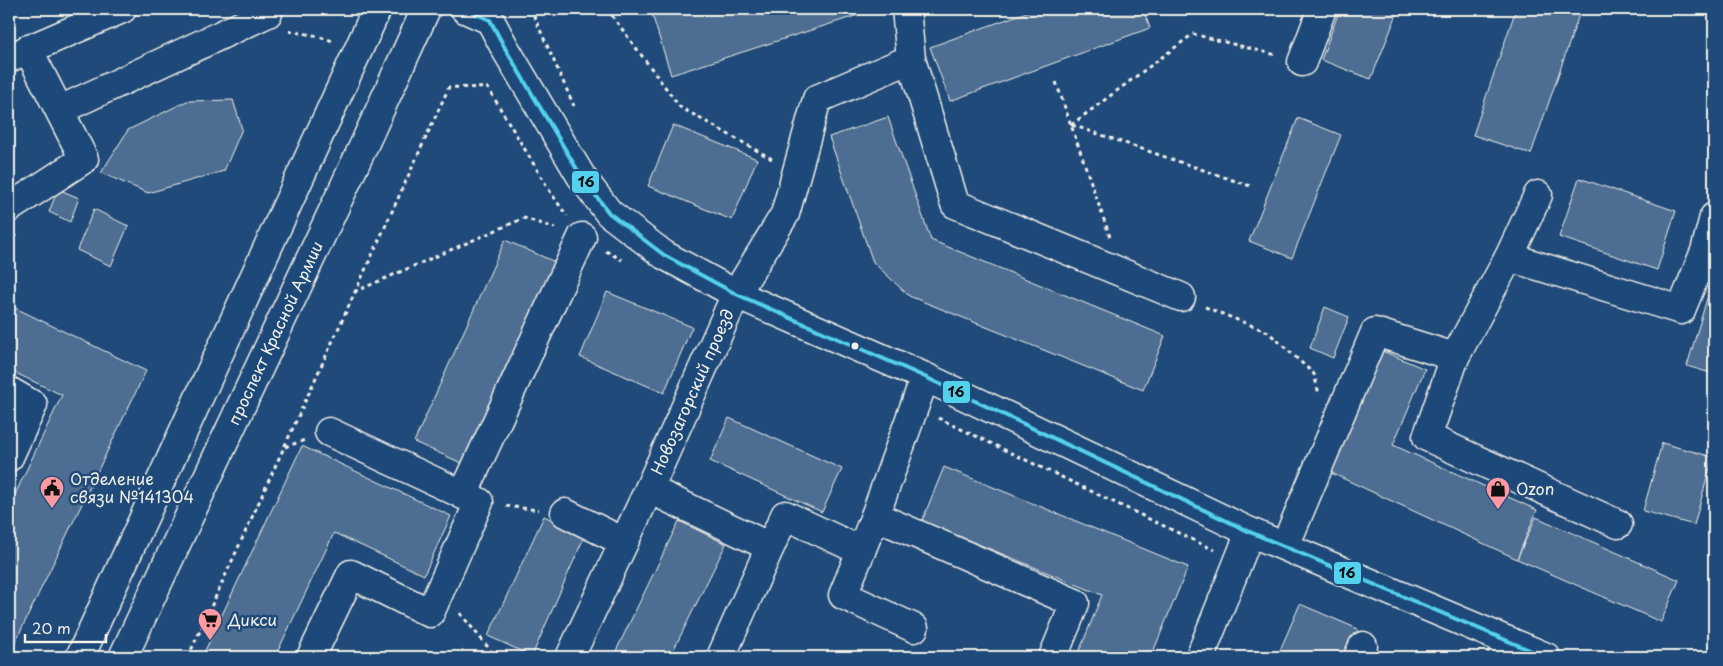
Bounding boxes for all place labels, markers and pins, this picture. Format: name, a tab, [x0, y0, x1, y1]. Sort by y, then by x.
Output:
unlabelled marker	[850, 341, 860, 351]
place label: Отделение связи №141304	[70, 466, 194, 508]
public building icon: Отделение связи №141304	[39, 475, 65, 509]
shop icon: Ozon	[1485, 476, 1511, 510]
place label: Ozon	[1516, 476, 1554, 500]
supermarket icon: Дикси	[197, 607, 223, 641]
place label: Дикси	[227, 607, 277, 631]

